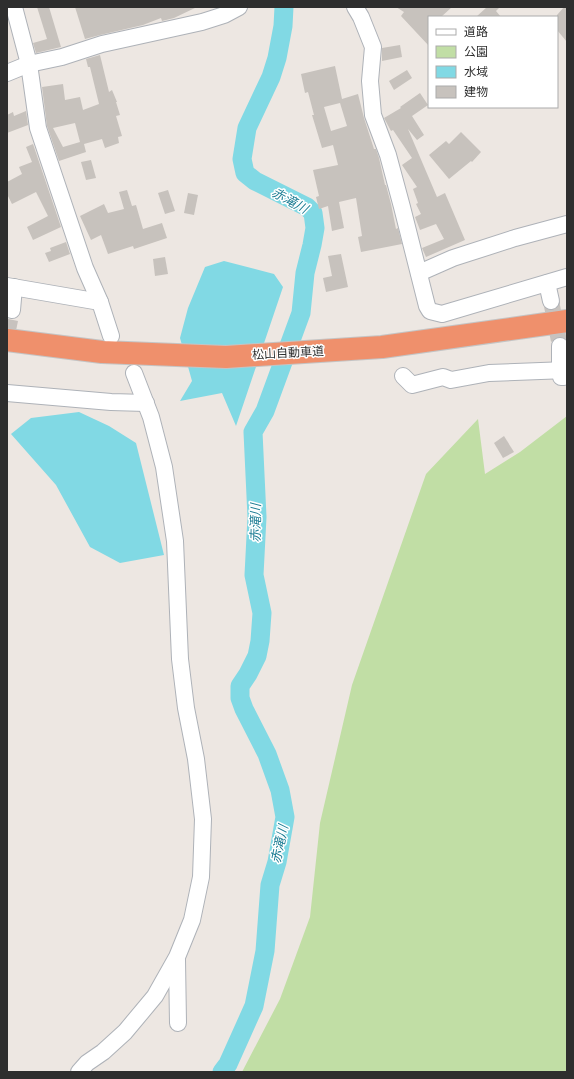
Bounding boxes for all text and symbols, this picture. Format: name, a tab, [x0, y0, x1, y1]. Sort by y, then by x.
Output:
legend	[428, 16, 558, 108]
text: 道路	[464, 24, 488, 38]
text: 公園	[464, 44, 488, 58]
text: 水域	[464, 64, 488, 78]
text: 建物	[464, 84, 488, 98]
water label: 赤滝川	[269, 184, 313, 217]
street label: 松山自動車道	[252, 343, 324, 361]
water label: 赤滝川	[247, 501, 263, 543]
water label: 赤滝川	[267, 821, 291, 865]

